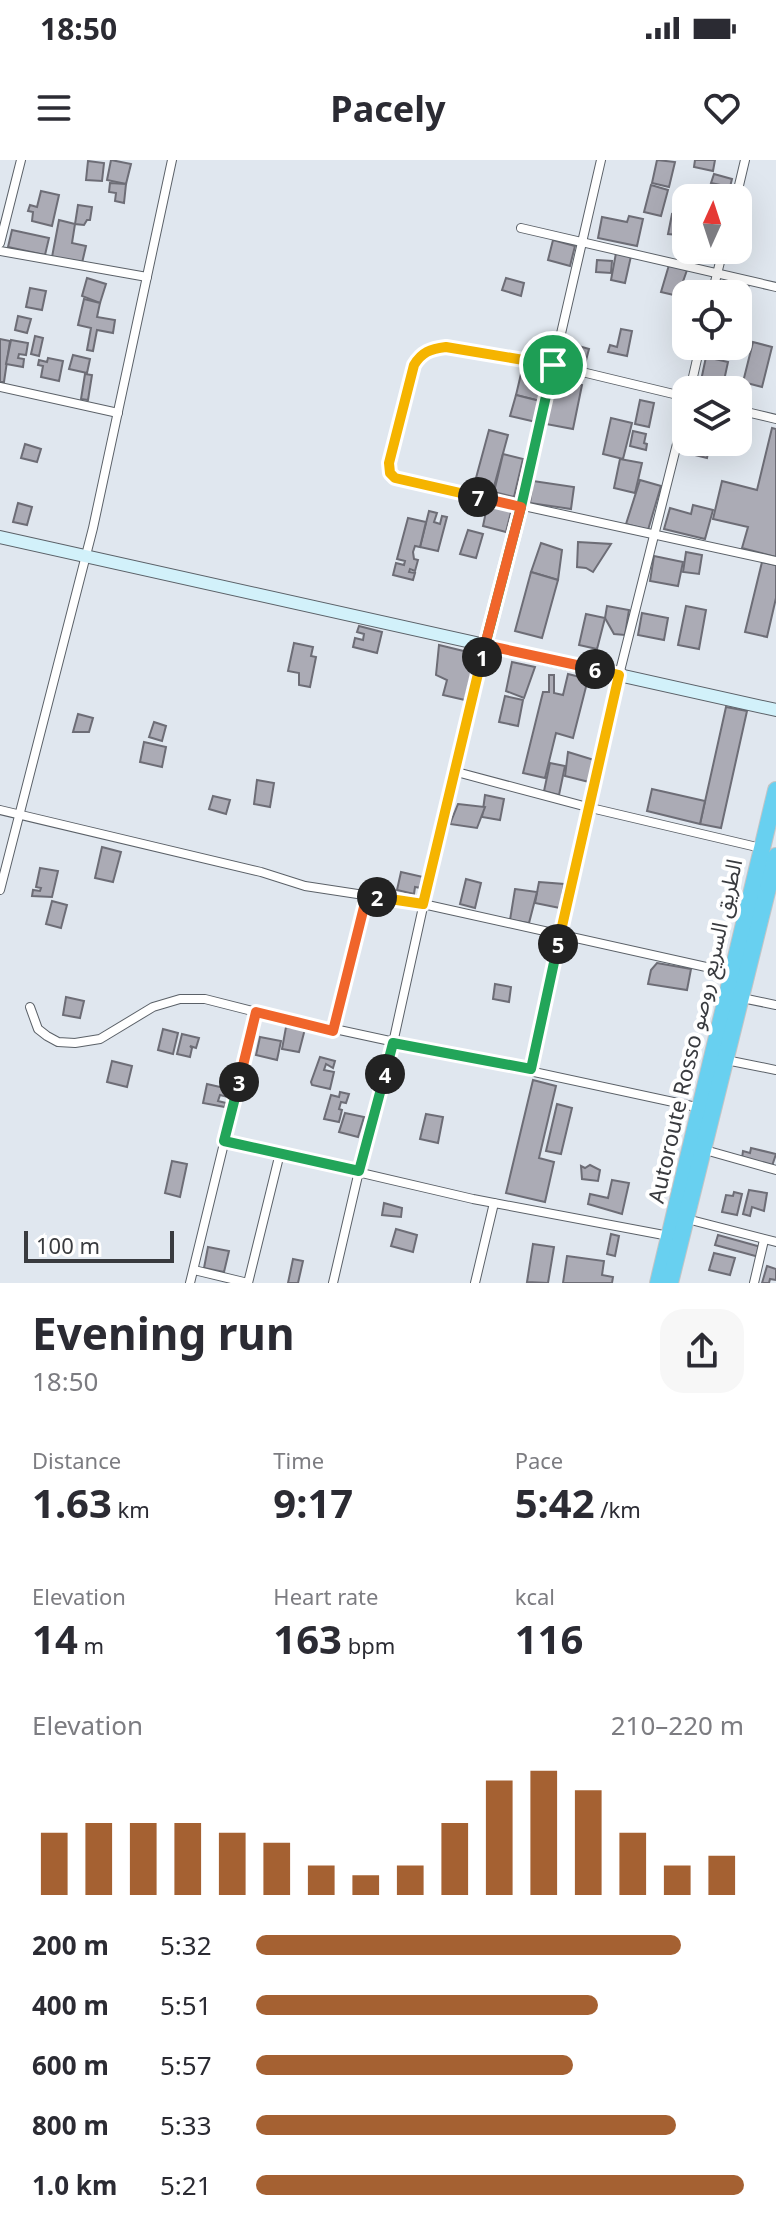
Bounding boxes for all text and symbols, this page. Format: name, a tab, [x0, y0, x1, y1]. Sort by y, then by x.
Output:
text: 18:50	[40, 8, 117, 49]
text: Pacely	[330, 84, 446, 133]
icon: menu	[32, 86, 76, 130]
icon: heart	[700, 86, 744, 130]
north arrow	[672, 184, 752, 264]
map controls	[672, 184, 752, 456]
button: locate	[672, 280, 752, 360]
pin	[519, 331, 587, 399]
icon: arrive	[531, 343, 575, 387]
button: layers	[672, 376, 752, 456]
pin: 7	[458, 477, 498, 517]
text: 7	[472, 482, 484, 512]
pin: 1	[462, 637, 502, 677]
text: 1	[476, 642, 488, 672]
pin: 6	[575, 649, 615, 689]
text: 6	[589, 654, 601, 684]
street label: Autoroute Rosso الطريق السريع روصو	[640, 856, 751, 1206]
pin: 2	[357, 877, 397, 917]
text: 2	[371, 882, 383, 912]
pin: 5	[538, 924, 578, 964]
text: 5	[552, 929, 564, 959]
pin: 4	[365, 1054, 405, 1094]
text: 4	[379, 1059, 391, 1089]
pin: 3	[219, 1062, 259, 1102]
text: 3	[233, 1067, 245, 1097]
scale bar	[24, 1227, 174, 1263]
text: 100 m	[36, 1230, 100, 1260]
text: Evening run	[32, 1303, 295, 1363]
button: share	[660, 1309, 744, 1393]
text: 18:50	[32, 1363, 98, 1399]
text: Distance	[32, 1445, 121, 1475]
text: Time	[273, 1445, 324, 1475]
text: Pace	[515, 1445, 563, 1475]
text: 1.63	[32, 1475, 112, 1530]
text: 9:17	[273, 1475, 353, 1530]
text: 5:42	[515, 1475, 595, 1530]
text: km	[112, 1494, 150, 1524]
text: /km	[595, 1494, 641, 1524]
text: Elevation	[32, 1581, 126, 1611]
text: Heart rate	[273, 1581, 378, 1611]
text: kcal	[515, 1581, 555, 1611]
text: 14	[32, 1611, 78, 1666]
text: 163	[273, 1611, 342, 1666]
text: 116	[515, 1611, 583, 1666]
text: m	[78, 1630, 104, 1660]
text: bpm	[342, 1630, 395, 1660]
text: Elevation	[32, 1707, 143, 1743]
text: 210–220 m	[611, 1707, 744, 1743]
text: 200 m	[32, 1927, 109, 1963]
text: 5:32	[160, 1927, 212, 1963]
text: 400 m	[32, 1987, 109, 2023]
text: 5:51	[160, 1987, 212, 2023]
text: 600 m	[32, 2047, 109, 2083]
text: 5:57	[160, 2047, 212, 2083]
text: 800 m	[32, 2107, 109, 2143]
text: 5:33	[160, 2107, 212, 2143]
text: 1.0 km	[32, 2167, 117, 2203]
text: 5:21	[160, 2167, 212, 2203]

